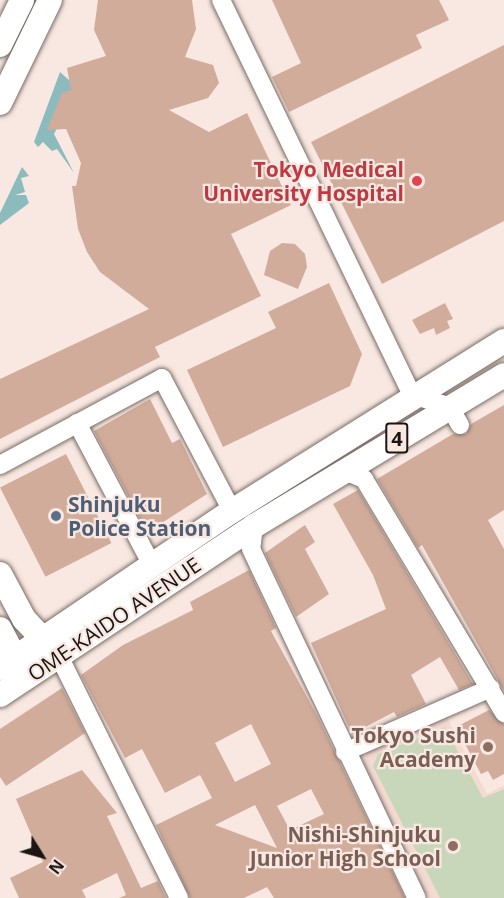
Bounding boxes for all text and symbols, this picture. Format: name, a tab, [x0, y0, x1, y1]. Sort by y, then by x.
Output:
place label: Tokyo Medical University Hospital	[203, 156, 404, 206]
marker: Tokyo Medical University Hospital	[408, 172, 426, 190]
road number: 4	[385, 421, 409, 455]
place label: Shinjuku Police Station	[68, 491, 211, 541]
marker: Shinjuku Police Station	[49, 509, 63, 523]
street label: OME-KAIDO AVENUE	[23, 552, 205, 686]
place label: Tokyo Sushi Academy	[351, 722, 476, 772]
marker: Tokyo Sushi Academy	[481, 740, 495, 754]
place label: Nishi-Shinjuku Junior High School	[250, 821, 441, 871]
north arrow	[12, 826, 72, 886]
marker: Nishi-Shinjuku Junior High School	[446, 839, 460, 853]
text: N	[44, 855, 69, 879]

